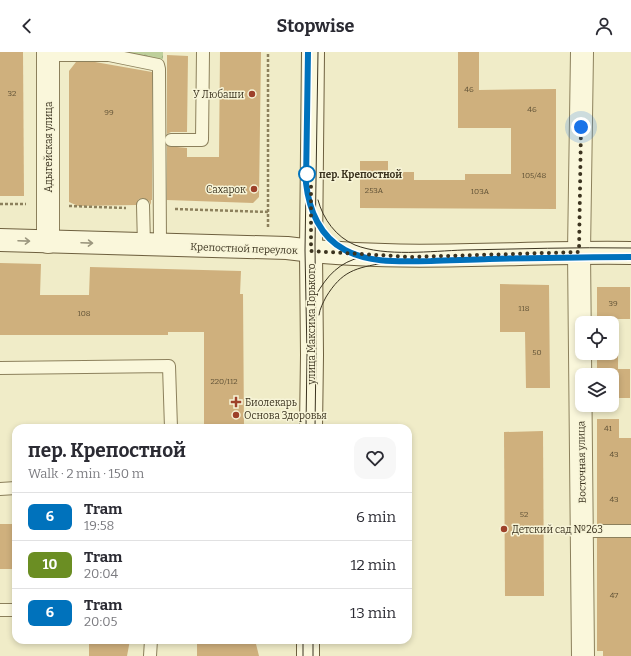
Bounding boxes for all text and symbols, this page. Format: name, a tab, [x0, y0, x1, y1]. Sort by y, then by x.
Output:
icon: back	[16, 15, 38, 37]
text: Stopwise	[276, 15, 355, 37]
icon: person	[593, 15, 615, 37]
house number: 46	[464, 85, 474, 94]
place label: У Любаши	[193, 88, 244, 101]
house number: 32	[8, 89, 16, 98]
marker: У Любаши	[247, 89, 257, 99]
street label: Адыгейская улица	[43, 101, 55, 192]
house number: 46	[527, 105, 537, 114]
house number: 99	[104, 108, 114, 117]
your location	[571, 117, 591, 137]
marker: пер. Крепостной	[298, 165, 316, 183]
place label: пер. Крепостной	[319, 169, 402, 181]
house number: 105/48	[522, 171, 547, 180]
place label: Сахарок	[206, 184, 246, 196]
marker: Сахарок	[249, 184, 259, 194]
house number: 253А	[365, 186, 383, 195]
house number: 103А	[471, 187, 489, 196]
one-way arrow	[17, 237, 30, 245]
one-way arrow	[80, 239, 93, 247]
street label: Крепостной переулок	[190, 241, 298, 257]
street label: улица Максима Горького	[306, 263, 318, 385]
house number: 39	[608, 299, 618, 308]
house number: 118	[518, 304, 530, 313]
house number: 108	[77, 309, 91, 318]
map controls	[575, 316, 619, 412]
button: locate	[575, 316, 619, 360]
house number: 50	[532, 348, 542, 357]
button: layers	[575, 368, 619, 412]
house number: 220/112	[210, 377, 238, 386]
marker: Биолекарь	[230, 396, 242, 408]
place label: Биолекарь	[245, 397, 297, 409]
marker: Основа Здоровья	[231, 410, 241, 420]
place label: Основа Здоровья	[244, 410, 327, 422]
street label: Восточная улица	[575, 420, 589, 503]
house number: 41	[604, 424, 613, 433]
button: heart	[354, 437, 396, 479]
text: пер. Крепостной	[28, 439, 186, 462]
house number: 43	[609, 450, 619, 459]
text: Walk · 2 min · 150 m	[28, 466, 144, 481]
house number: 43	[609, 495, 619, 504]
text: Tram	[84, 500, 122, 518]
text: 6	[46, 508, 54, 525]
text: 6 min	[356, 508, 396, 526]
house number: 52	[520, 510, 528, 519]
text: 19:58	[84, 518, 114, 533]
marker: Детский сад №263	[499, 524, 509, 534]
place label: Детский сад №263	[512, 524, 603, 536]
text: Tram	[84, 548, 122, 566]
text: 10	[43, 556, 57, 573]
text: 12 min	[350, 556, 396, 574]
text: 20:04	[84, 566, 118, 581]
house number: 47	[610, 591, 618, 600]
text: Tram	[84, 596, 122, 614]
text: 6	[46, 604, 54, 621]
text: 13 min	[350, 604, 396, 622]
text: 20:05	[84, 614, 117, 629]

